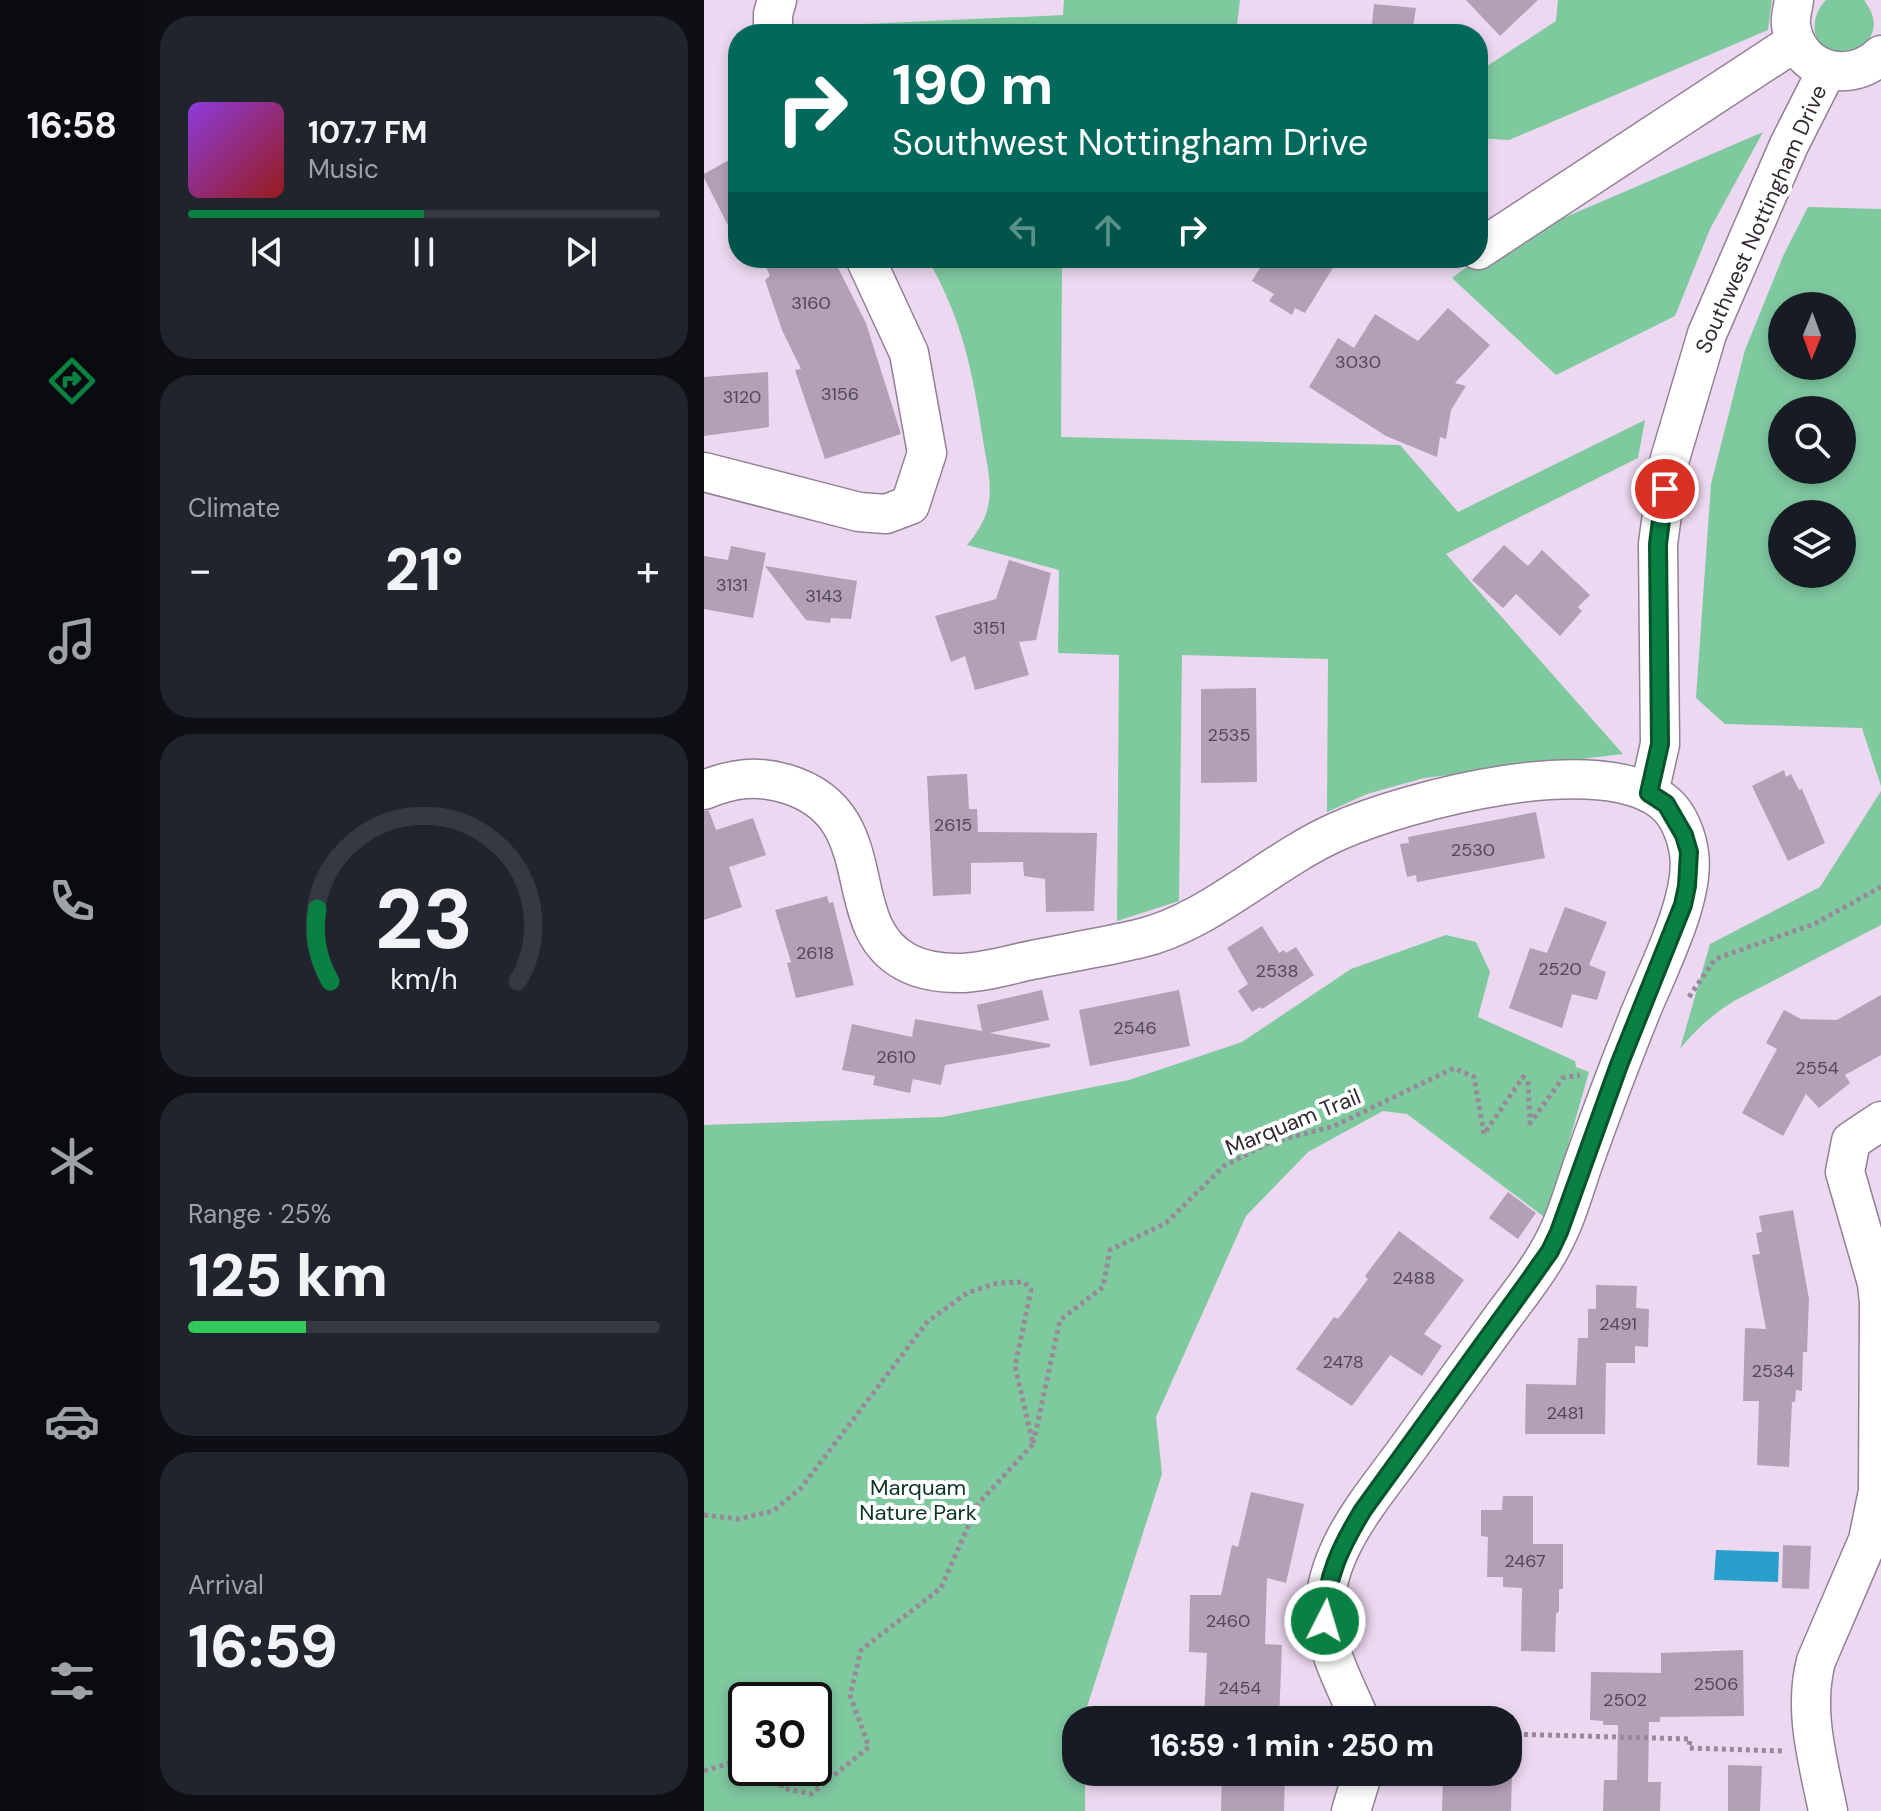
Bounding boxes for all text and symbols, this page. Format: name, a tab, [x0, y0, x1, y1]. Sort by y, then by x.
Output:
text: 190 m	[892, 48, 1053, 121]
icon: right	[760, 56, 864, 160]
street label: Southwest Nottingham Drive	[1689, 80, 1833, 358]
text: 16:58	[27, 102, 117, 149]
text: 107.7 FM	[308, 113, 427, 152]
text: Southwest Nottingham Drive	[892, 119, 1368, 166]
text: Music	[308, 152, 379, 186]
icon: left	[1002, 208, 1046, 252]
icon: ahead	[1086, 208, 1130, 252]
icon: right	[1170, 208, 1214, 252]
icon: previous	[245, 230, 289, 274]
icon: pause	[402, 230, 446, 274]
icon: next	[559, 230, 603, 274]
house number: 3160	[791, 291, 831, 315]
north arrow	[1768, 292, 1856, 380]
map controls	[1768, 292, 1856, 588]
house number: 3030	[1335, 350, 1381, 374]
icon: directions	[44, 353, 100, 409]
house number: 3156	[821, 382, 859, 406]
house number: 3120	[723, 385, 761, 409]
button: search	[1768, 396, 1856, 484]
pin	[1631, 455, 1699, 523]
icon: arrive	[1643, 467, 1687, 511]
text: Climate	[188, 491, 280, 525]
button: layers	[1768, 500, 1856, 588]
text: 21°	[385, 530, 463, 609]
text: −	[188, 541, 212, 599]
text: +	[636, 541, 660, 599]
house number: 3131	[716, 573, 748, 597]
house number: 3143	[805, 584, 843, 608]
icon: music	[44, 613, 100, 669]
house number: 3151	[973, 616, 1005, 640]
house number: 2535	[1208, 723, 1250, 747]
house number: 2615	[934, 813, 972, 837]
house number: 2530	[1451, 838, 1495, 862]
text: 23	[375, 864, 473, 973]
icon: phone	[44, 873, 100, 929]
house number: 2618	[796, 941, 834, 965]
house number: 2520	[1538, 957, 1582, 981]
house number: 2538	[1256, 959, 1298, 983]
text: km/h	[390, 961, 458, 998]
house number: 2546	[1113, 1016, 1157, 1040]
house number: 2610	[876, 1045, 916, 1069]
house number: 2554	[1795, 1056, 1839, 1080]
street label: Marquam Trail	[1221, 1082, 1365, 1162]
icon: climate	[44, 1133, 100, 1189]
text: Range · 25%	[188, 1197, 331, 1231]
text: 125 km	[188, 1236, 388, 1315]
house number: 2488	[1393, 1266, 1435, 1290]
house number: 2491	[1599, 1312, 1637, 1336]
house number: 2478	[1322, 1350, 1364, 1374]
house number: 2534	[1752, 1359, 1795, 1383]
icon: car	[44, 1393, 100, 1449]
house number: 2481	[1546, 1401, 1584, 1425]
park label: Marquam Nature Park	[859, 1473, 977, 1527]
house number: 2467	[1504, 1549, 1546, 1573]
text: Arrival	[188, 1568, 264, 1602]
position arrow	[1283, 1579, 1367, 1663]
text: 16:59	[188, 1607, 338, 1686]
house number: 2460	[1206, 1609, 1250, 1633]
icon: filters	[44, 1653, 100, 1709]
house number: 2506	[1694, 1672, 1738, 1696]
house number: 2454	[1219, 1676, 1262, 1700]
speed limit sign: 30	[728, 1682, 832, 1786]
house number: 2502	[1603, 1688, 1647, 1712]
text: 16:59 · 1 min · 250 m	[1150, 1726, 1434, 1765]

